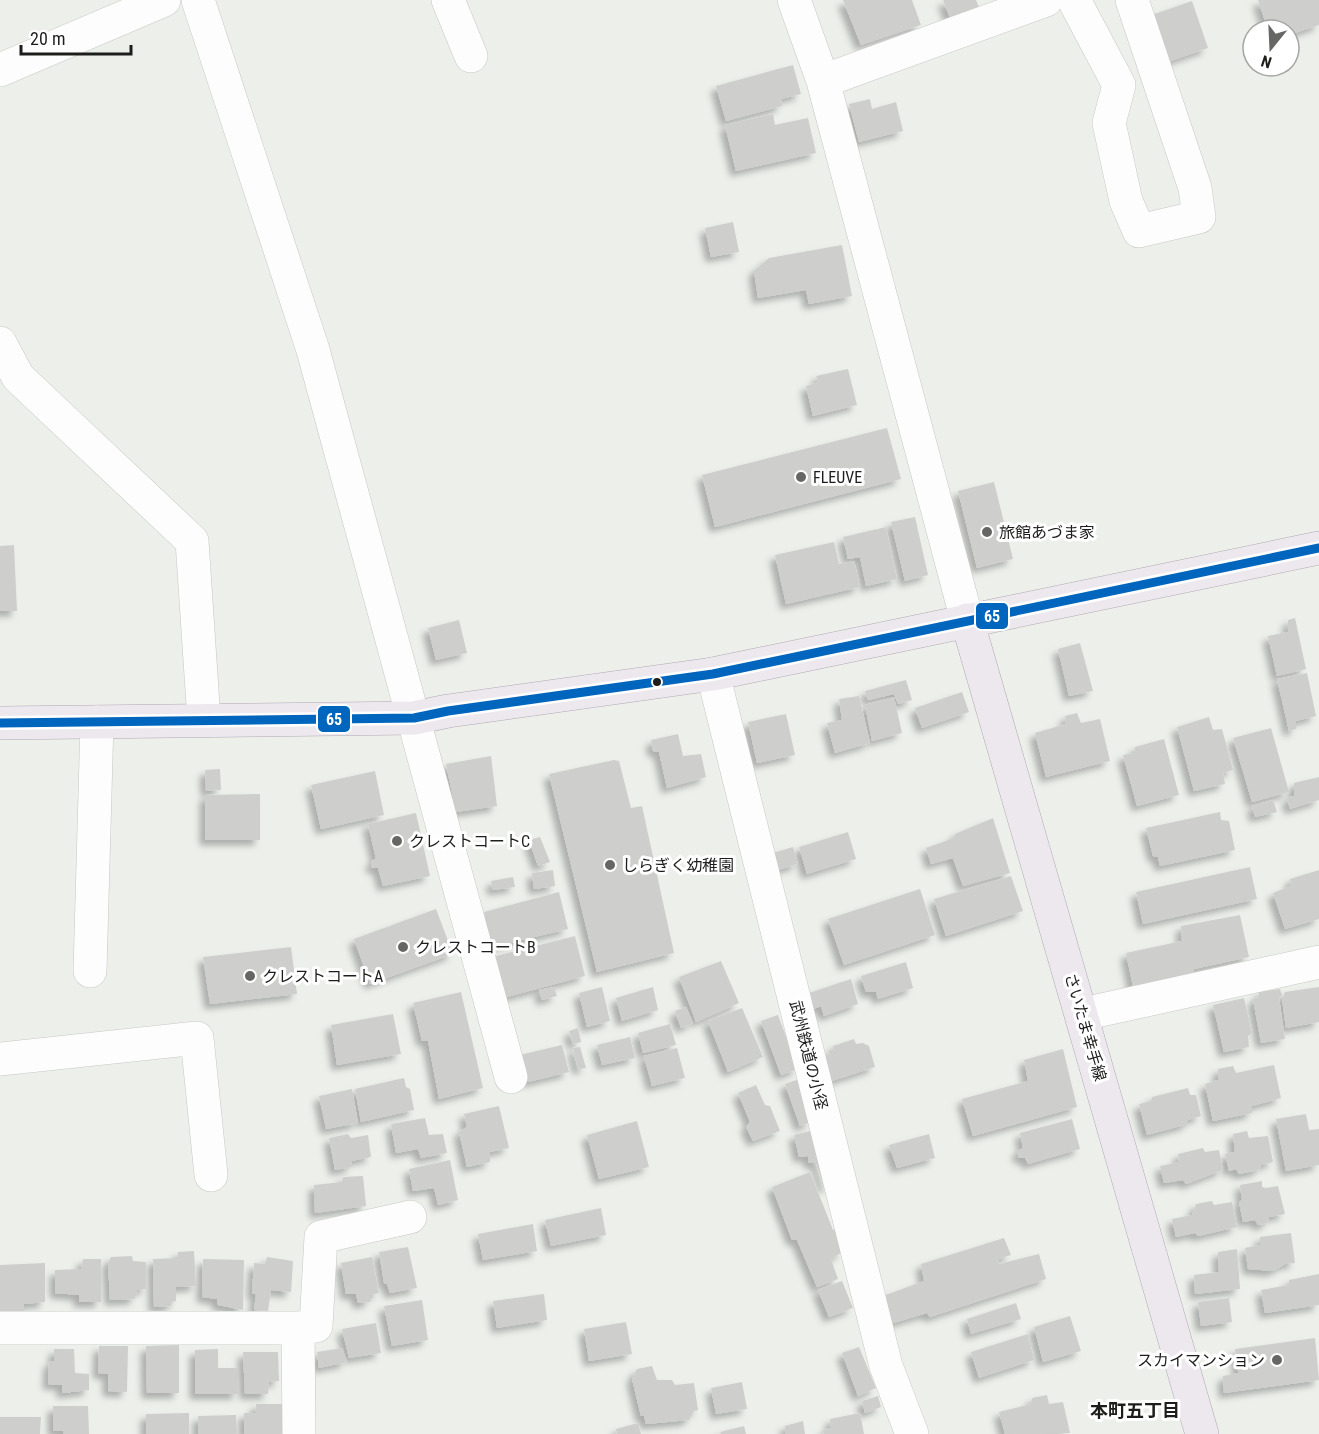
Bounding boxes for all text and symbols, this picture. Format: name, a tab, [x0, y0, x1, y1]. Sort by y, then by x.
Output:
scale bar	[21, 18, 130, 56]
north arrow	[1241, 18, 1301, 78]
text: 20 m	[30, 28, 65, 49]
text: N	[1259, 51, 1274, 72]
place label: FLEUVE	[813, 468, 862, 487]
marker: FLEUVE	[794, 470, 808, 484]
place label: 旅館あづま家	[999, 523, 1095, 542]
marker: 旅館あづま家	[980, 525, 994, 539]
line badge: 65	[975, 602, 1009, 630]
text: 65	[984, 607, 1000, 626]
unlabelled marker	[651, 676, 663, 688]
line badge: 65	[317, 705, 351, 733]
text: 65	[326, 710, 342, 729]
place label: クレストコートC	[409, 832, 530, 851]
marker: クレストコートC	[390, 834, 404, 848]
place label: しらぎく幼稚園	[622, 856, 734, 875]
marker: しらぎく幼稚園	[603, 858, 617, 872]
place label: クレストコートB	[415, 938, 536, 957]
marker: クレストコートB	[396, 940, 410, 954]
place label: クレストコートA	[262, 967, 383, 986]
marker: クレストコートA	[243, 969, 257, 983]
street label: さいたま幸手線	[1061, 971, 1110, 1083]
street label: 武州鉄道の小径	[786, 998, 831, 1112]
place label: スカイマンション	[1137, 1351, 1265, 1370]
marker: スカイマンション	[1270, 1353, 1284, 1367]
district label: 本町五丁目	[1090, 1400, 1180, 1421]

